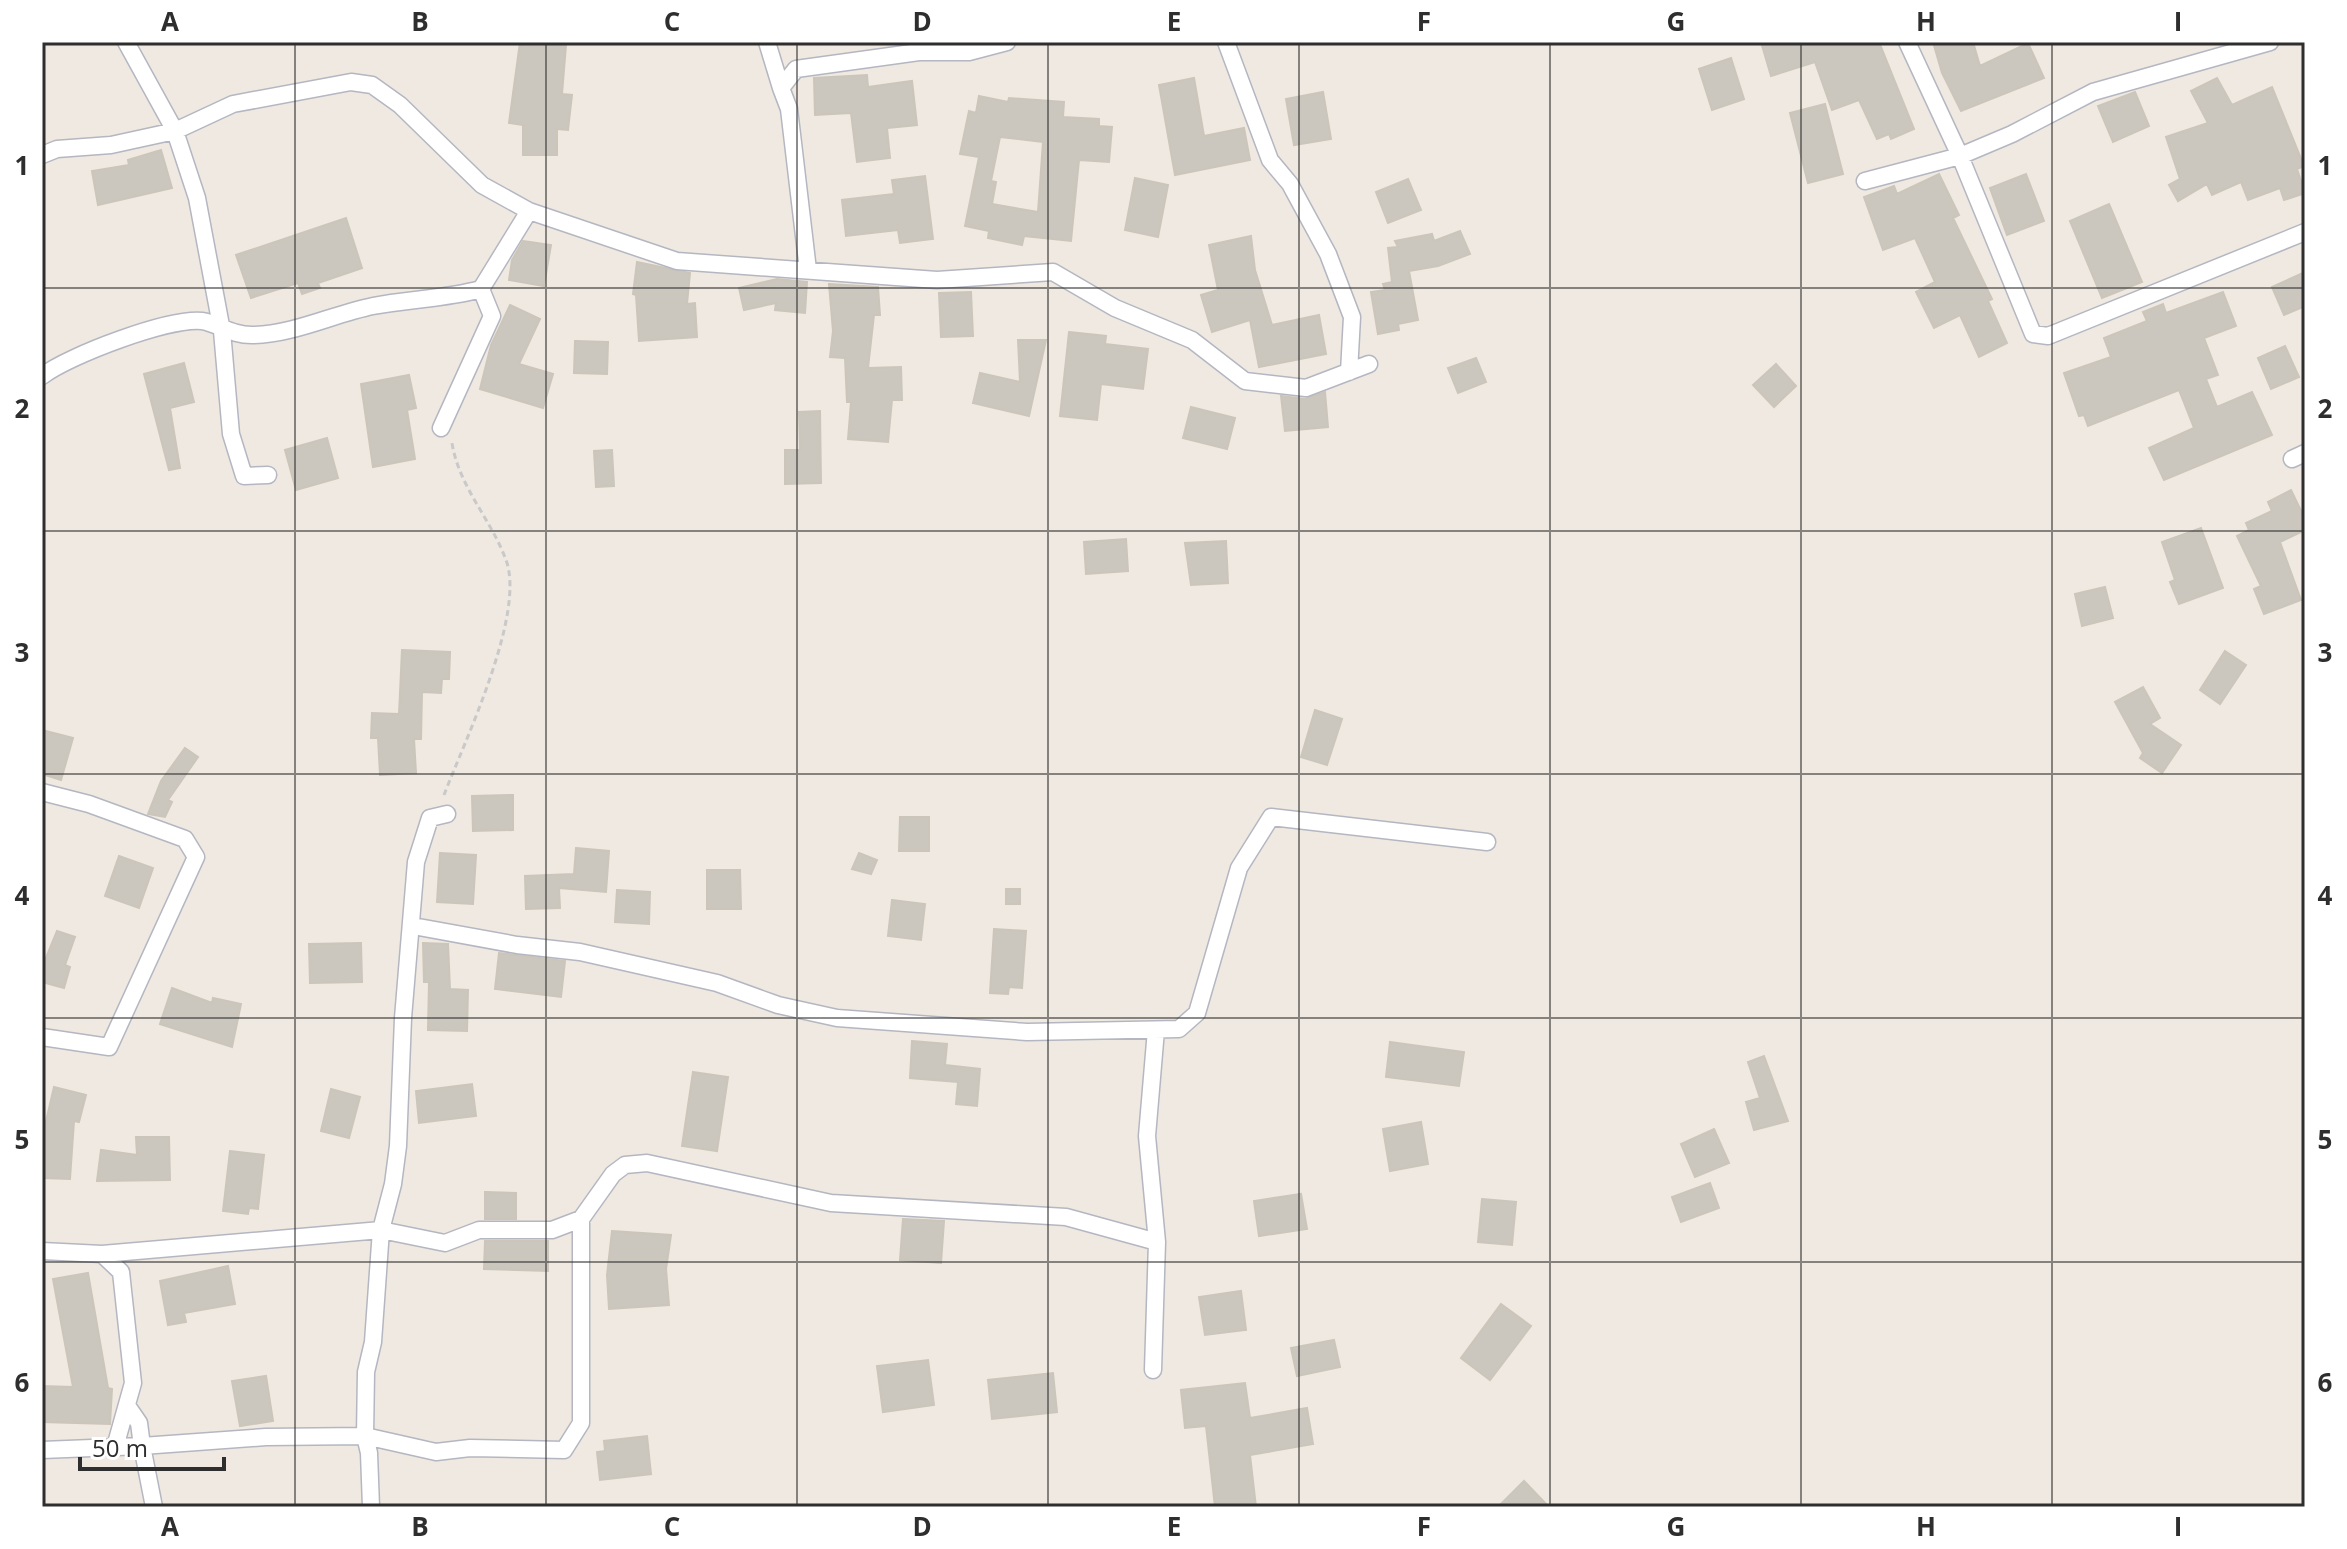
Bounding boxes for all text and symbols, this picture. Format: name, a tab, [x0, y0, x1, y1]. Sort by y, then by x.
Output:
text: A	[161, 3, 179, 39]
text: B	[411, 3, 429, 39]
text: C	[664, 3, 680, 39]
text: D	[912, 3, 932, 39]
text: E	[1167, 3, 1181, 39]
text: F	[1417, 3, 1431, 39]
text: G	[1667, 3, 1685, 39]
text: H	[1916, 3, 1936, 39]
text: I	[2174, 3, 2182, 39]
text: 1	[15, 147, 29, 183]
text: 1	[2318, 147, 2332, 183]
text: 2	[15, 390, 30, 426]
text: 2	[2318, 390, 2333, 426]
text: 3	[15, 634, 29, 670]
text: 3	[2318, 634, 2332, 670]
text: 4	[15, 877, 30, 913]
text: 4	[2318, 877, 2333, 913]
text: 5	[15, 1121, 29, 1157]
text: 5	[2318, 1121, 2332, 1157]
text: 6	[15, 1364, 30, 1400]
text: 6	[2318, 1364, 2333, 1400]
scale bar	[80, 1421, 224, 1471]
text: 50 m	[92, 1431, 148, 1464]
text: A	[161, 1508, 179, 1544]
text: B	[411, 1508, 429, 1544]
text: C	[664, 1508, 680, 1544]
text: D	[912, 1508, 932, 1544]
text: E	[1167, 1508, 1181, 1544]
text: F	[1417, 1508, 1431, 1544]
text: G	[1667, 1508, 1685, 1544]
text: H	[1916, 1508, 1936, 1544]
text: I	[2174, 1508, 2182, 1544]

